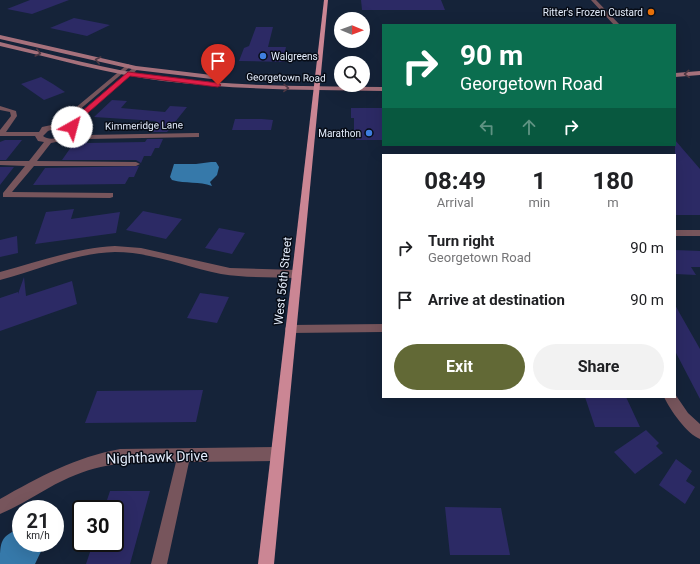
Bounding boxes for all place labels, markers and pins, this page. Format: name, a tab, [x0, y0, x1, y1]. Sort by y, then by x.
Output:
place label: Ritter's Frozen Custard	[543, 7, 643, 18]
marker: Ritter's Frozen Custard	[646, 7, 656, 17]
pin	[201, 44, 235, 85]
marker: Walgreens	[258, 51, 268, 61]
place label: Walgreens	[271, 51, 318, 62]
place label: Marathon	[318, 128, 361, 139]
marker: Marathon	[364, 128, 374, 138]

